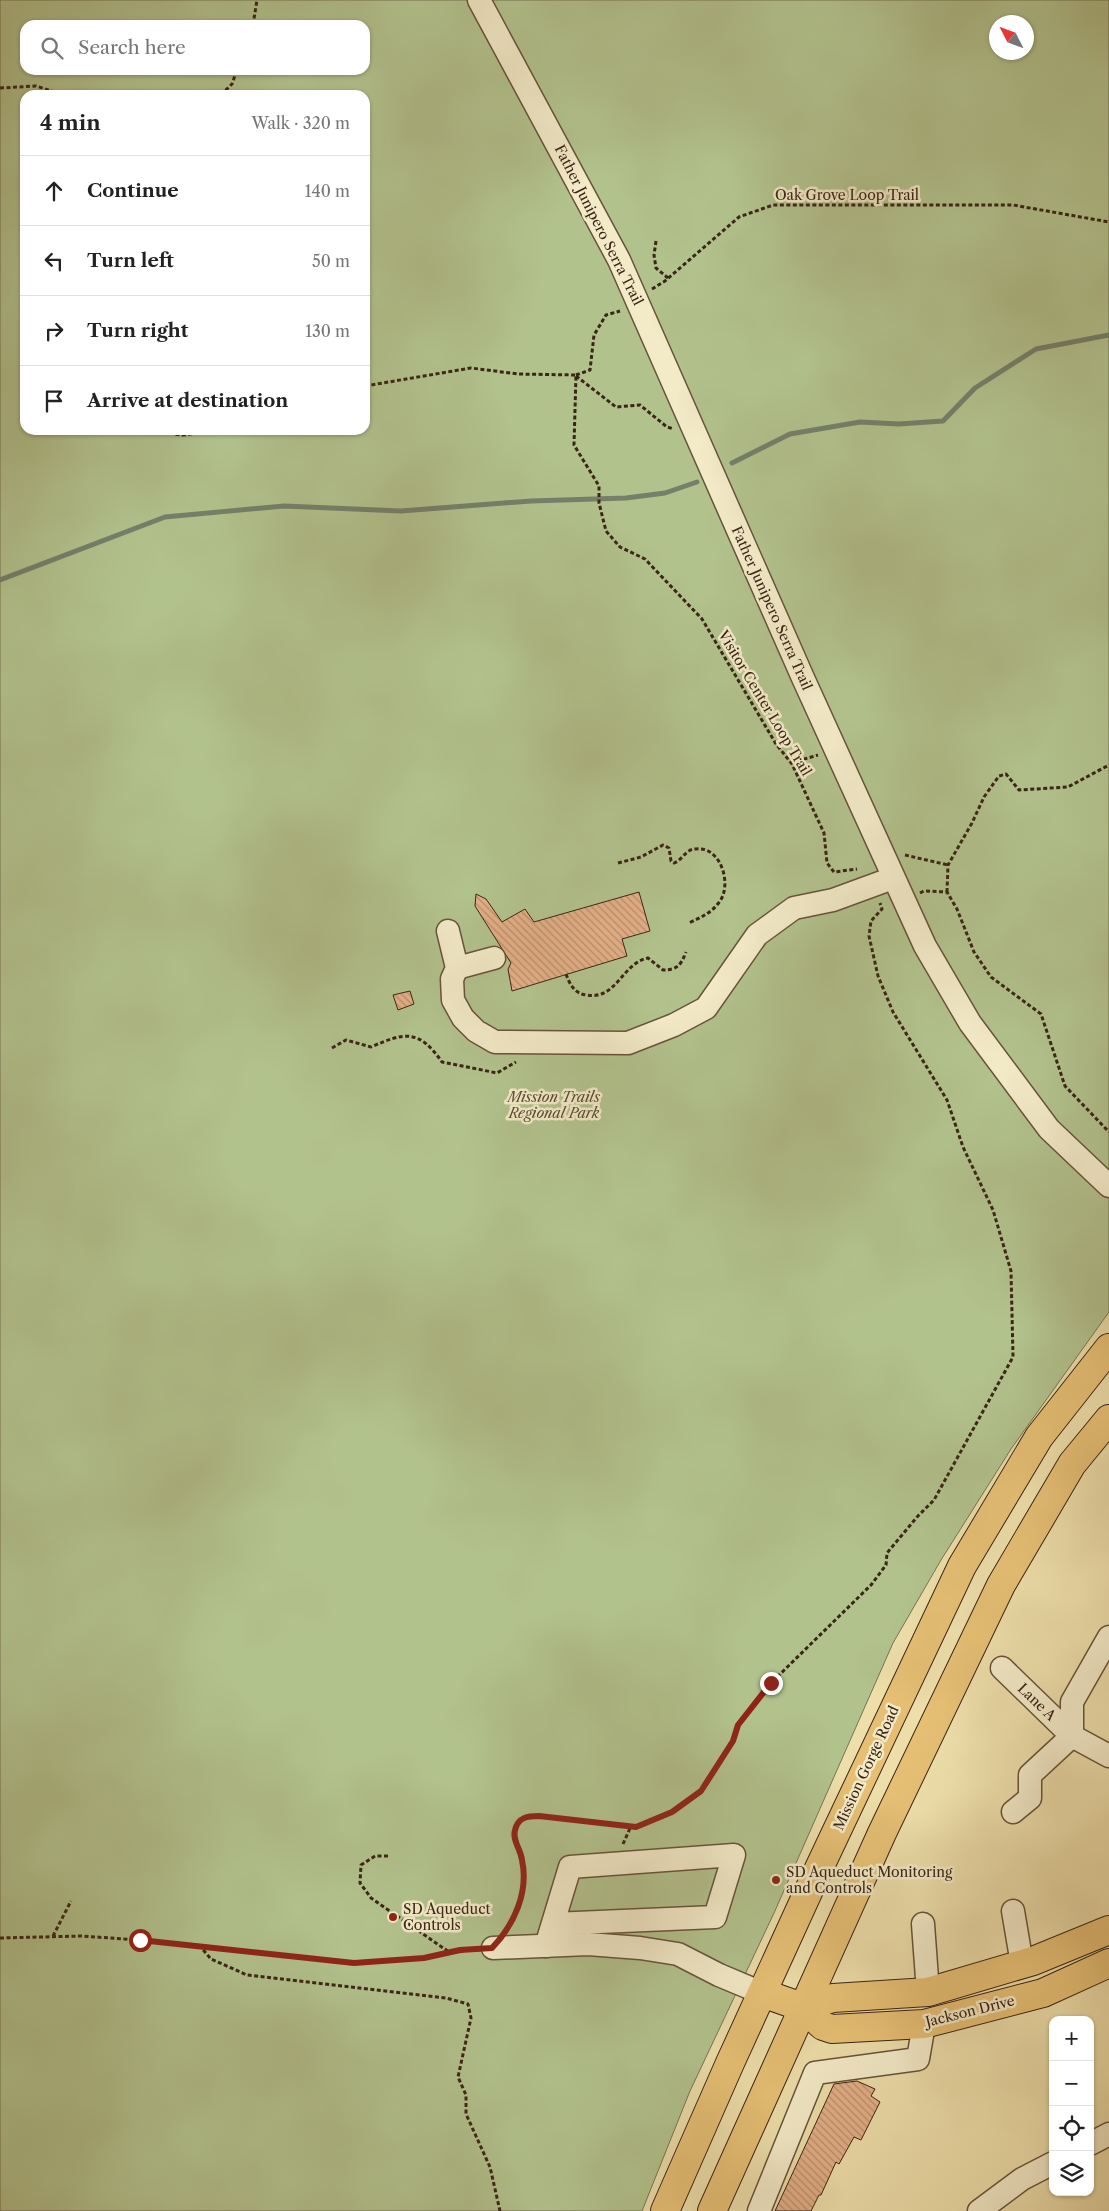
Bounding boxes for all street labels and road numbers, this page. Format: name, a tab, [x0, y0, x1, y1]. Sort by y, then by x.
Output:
street label: Father Junipero Serra Trail	[551, 142, 647, 308]
street label: Oak Grove Loop Trail	[775, 186, 919, 204]
street label: Father Junipero Serra Trail	[728, 523, 816, 693]
street label: Visitor Center Loop Trail	[714, 626, 816, 779]
street label: Lane A	[1014, 1679, 1060, 1725]
street label: Mission Gorge Road	[829, 1703, 903, 1833]
street label: Jackson Drive	[922, 1991, 1017, 2031]

